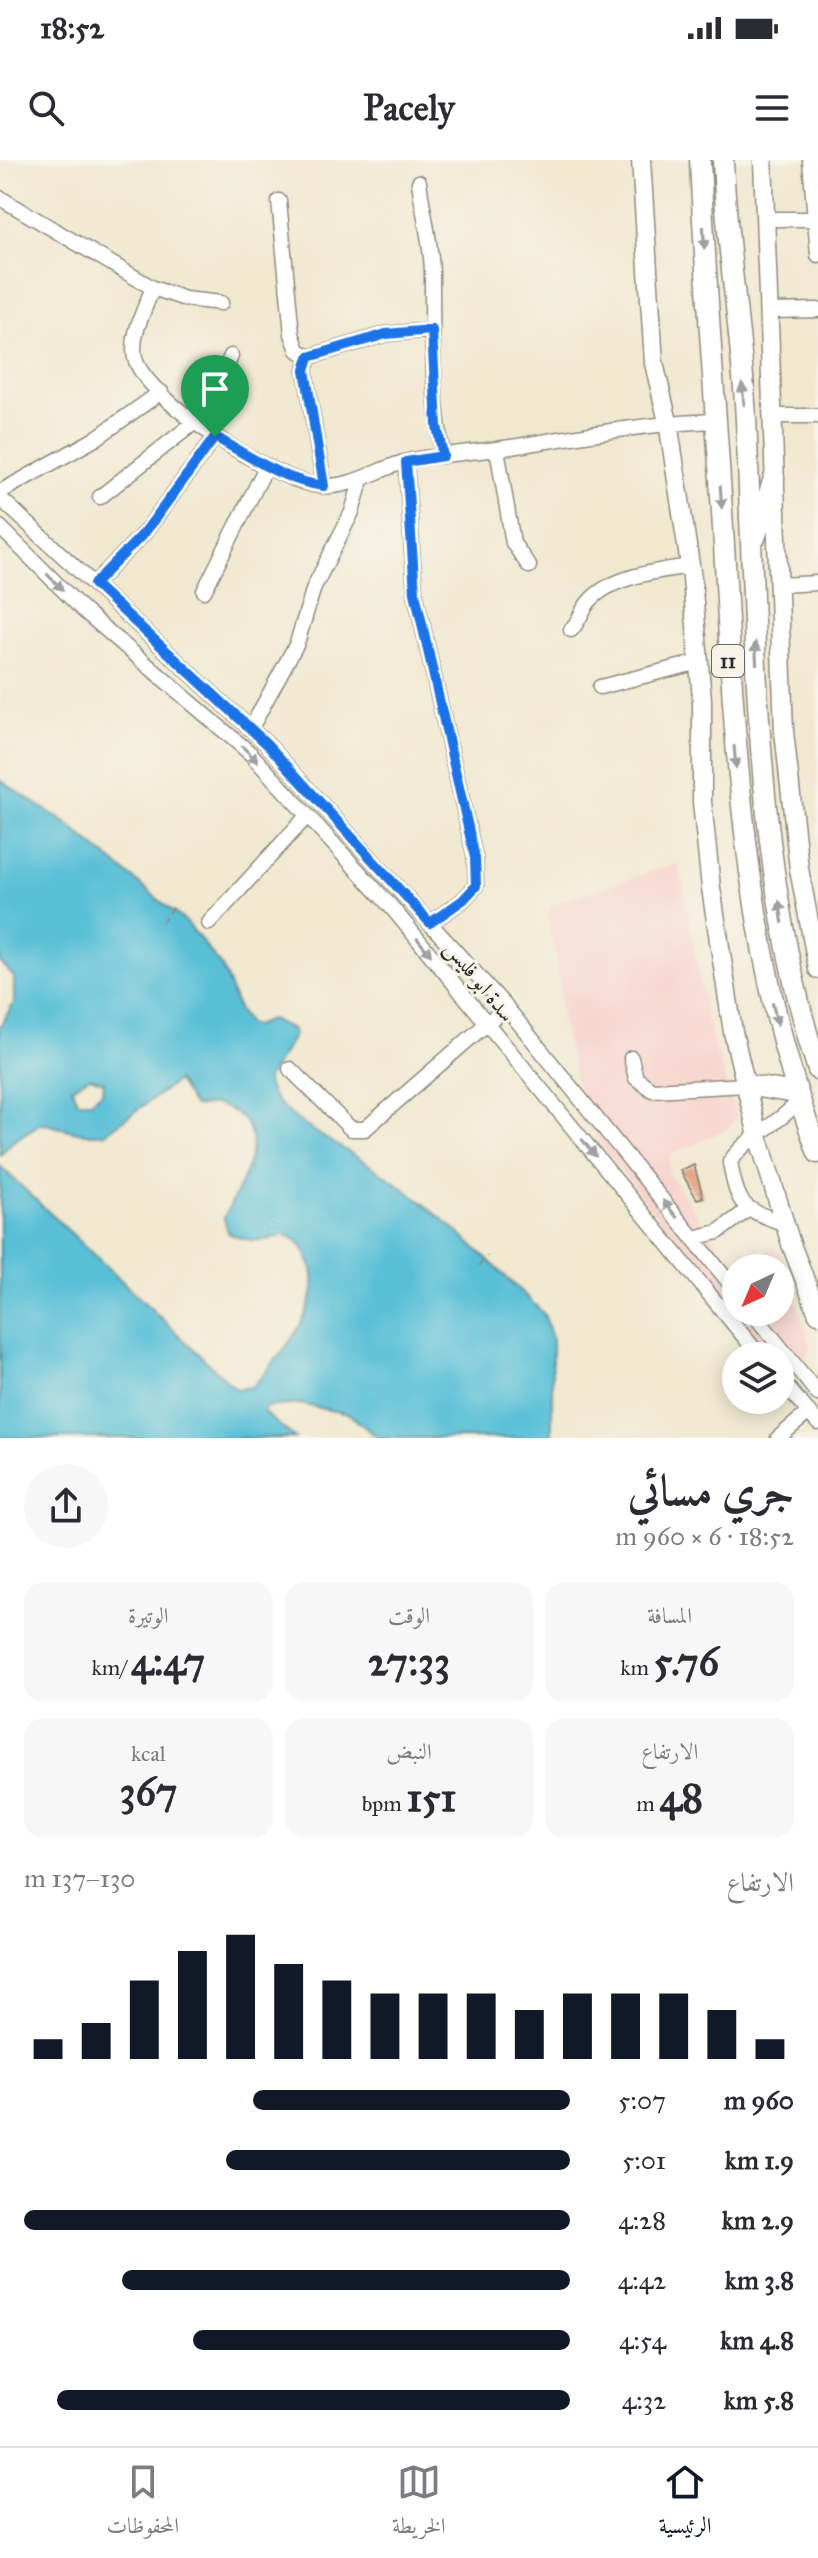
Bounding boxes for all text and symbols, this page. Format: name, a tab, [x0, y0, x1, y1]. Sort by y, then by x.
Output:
text: 18:52	[40, 10, 104, 46]
icon: search	[24, 86, 68, 130]
text: Pacely	[363, 86, 455, 130]
icon: menu	[750, 86, 794, 130]
one-way arrow	[697, 226, 710, 251]
pin	[181, 355, 249, 437]
icon: arrive	[193, 367, 237, 411]
one-way arrow	[737, 381, 750, 406]
one-way arrow	[715, 485, 728, 510]
one-way arrow	[45, 572, 64, 591]
one-way arrow	[749, 640, 762, 665]
road number: 11	[712, 645, 744, 677]
one-way arrow	[240, 744, 259, 763]
one-way arrow	[729, 745, 742, 770]
one-way arrow	[774, 899, 786, 924]
street label: سدة ابو فليس	[437, 935, 521, 1028]
one-way arrow	[415, 937, 432, 957]
one-way arrow	[769, 1001, 782, 1026]
one-way arrow	[580, 1138, 597, 1158]
one-way arrow	[662, 1199, 679, 1219]
north arrow	[722, 1254, 794, 1326]
map controls	[722, 1254, 794, 1414]
button: layers	[722, 1342, 794, 1414]
text: جري مسائي	[628, 1463, 794, 1517]
button: share	[24, 1464, 108, 1548]
text: 18:52 · 6 × 960 m	[615, 1520, 794, 1552]
text: الوتيرة	[128, 1602, 169, 1629]
text: الوقت	[388, 1602, 430, 1629]
text: المسافة	[647, 1602, 692, 1629]
text: 4:47	[131, 1637, 205, 1686]
text: 27:33	[368, 1637, 450, 1686]
text: 5.76	[654, 1637, 719, 1686]
text: /km	[92, 1654, 131, 1681]
text: km	[620, 1654, 654, 1681]
text: النبض	[386, 1738, 432, 1765]
text: الارتفاع	[641, 1738, 698, 1765]
text: kcal	[131, 1740, 166, 1767]
text: 367	[119, 1767, 177, 1816]
text: 151	[406, 1773, 456, 1822]
text: 48	[660, 1773, 703, 1822]
text: bpm	[362, 1790, 406, 1817]
text: m	[636, 1790, 660, 1817]
text: 130–137 m	[24, 1862, 135, 1894]
text: الارتفاع	[727, 1866, 794, 1898]
text: 5:07	[618, 2084, 666, 2116]
text: 960 m	[724, 2084, 794, 2116]
text: 5:01	[622, 2144, 666, 2176]
text: 1.9 km	[725, 2144, 794, 2176]
text: 4:28	[618, 2204, 666, 2236]
text: 2.9 km	[722, 2204, 794, 2236]
text: 4:42	[618, 2264, 666, 2296]
text: 3.8 km	[725, 2264, 794, 2296]
text: 4:54	[619, 2324, 666, 2356]
text: 4.8 km	[720, 2324, 794, 2356]
text: 4:32	[622, 2384, 666, 2416]
text: 5.8 km	[724, 2384, 794, 2416]
tab: المحفوظات	[107, 2460, 179, 2547]
tab: الخريطة	[392, 2460, 446, 2547]
tab: الرئيسية	[659, 2460, 711, 2547]

